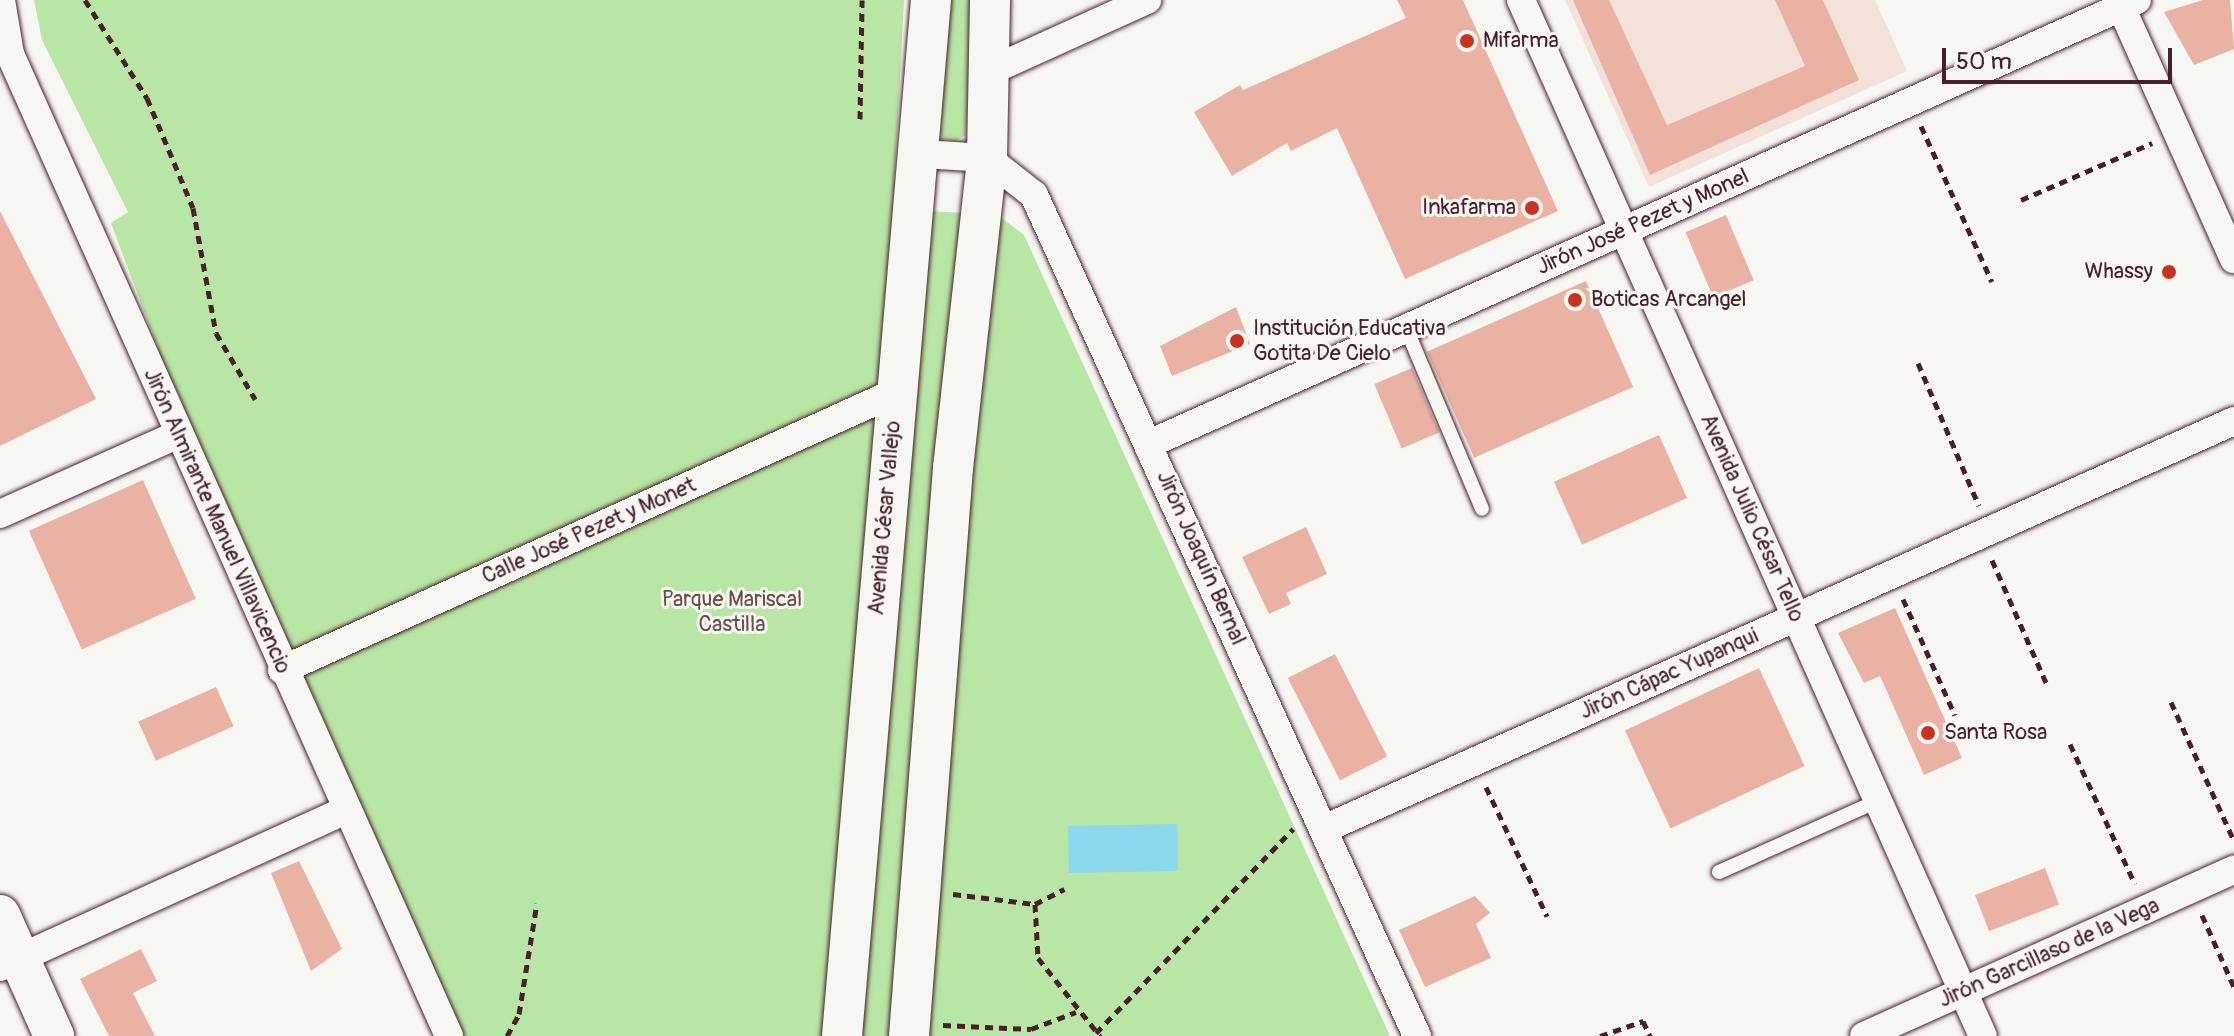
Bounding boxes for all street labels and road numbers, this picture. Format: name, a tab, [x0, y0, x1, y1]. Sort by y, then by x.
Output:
street label: Jirón José Pezet y Monel	[1533, 163, 1753, 281]
street label: Jirón Almirante Manuel Villavicencio	[138, 364, 296, 678]
street label: Avenida Julio César Tello	[1694, 410, 1810, 626]
street label: Avenida César Vallejo	[863, 420, 907, 616]
street label: Jirón Joaquín Bernal	[1151, 467, 1251, 649]
street label: Calle José Pezet y Monet	[478, 472, 700, 590]
street label: Jirón Cápac Yupanqui	[1576, 623, 1762, 725]
street label: Jirón Garcillaso de la Vega	[1935, 892, 2163, 1014]

